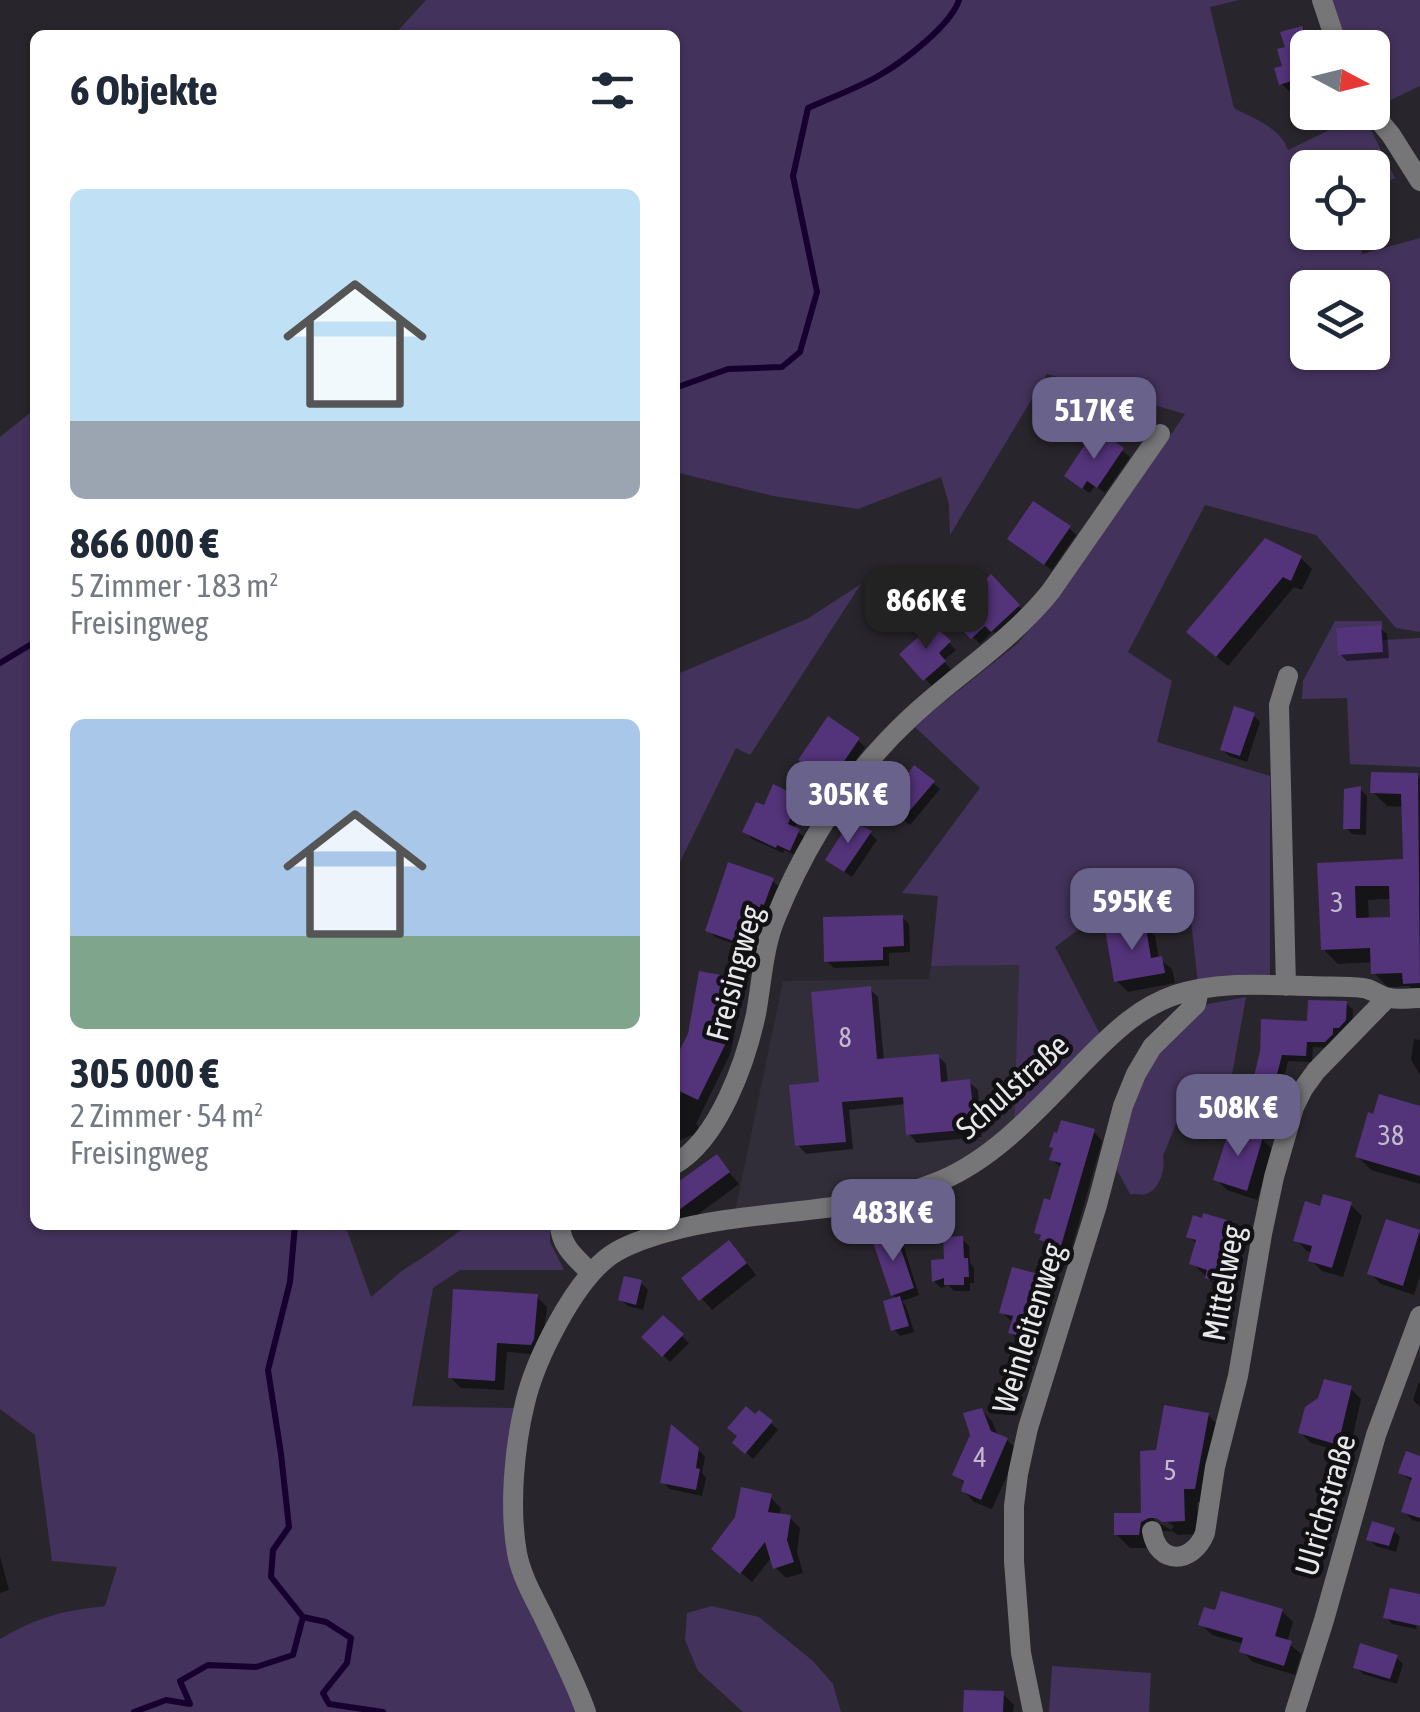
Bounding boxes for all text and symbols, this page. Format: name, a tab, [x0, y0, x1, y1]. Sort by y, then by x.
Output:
north arrow	[1290, 30, 1390, 130]
map controls	[1290, 30, 1390, 370]
icon: filters	[585, 63, 640, 118]
text: 6 Objekte	[70, 66, 218, 114]
button: locate	[1290, 150, 1390, 250]
icon: home	[265, 254, 445, 434]
button: layers	[1290, 270, 1390, 370]
pin: 517K €	[1013, 377, 1175, 462]
text: 517K €	[1054, 391, 1134, 428]
text: 866 000 €	[70, 519, 219, 567]
text: 5 Zimmer · 183 m²	[70, 567, 278, 604]
pin: 866K €	[845, 567, 1007, 652]
text: 866K €	[886, 581, 966, 618]
text: Freisingweg	[70, 604, 209, 641]
pin: 305K €	[767, 761, 929, 846]
text: 305K €	[808, 775, 888, 812]
icon: home	[265, 784, 445, 964]
pin: 595K €	[1051, 868, 1213, 953]
text: 595K €	[1092, 882, 1172, 919]
house number: 3	[1330, 886, 1344, 918]
street label: Freisingweg	[698, 901, 770, 1045]
house number: 8	[838, 1021, 852, 1053]
street label: Schulstraße	[948, 1026, 1076, 1146]
text: 305 000 €	[70, 1049, 219, 1097]
pin: 508K €	[1157, 1074, 1319, 1159]
text: 508K €	[1198, 1088, 1278, 1125]
text: 2 Zimmer · 54 m²	[70, 1097, 263, 1134]
house number: 38	[1378, 1119, 1404, 1151]
text: Freisingweg	[70, 1134, 209, 1171]
pin: 483K €	[812, 1179, 974, 1264]
text: 483K €	[853, 1193, 933, 1230]
street label: Mittelweg	[1195, 1222, 1251, 1344]
street label: Weinleitenweg	[985, 1238, 1071, 1417]
street label: Ulrichstraße	[1287, 1430, 1363, 1580]
house number: 4	[973, 1441, 987, 1473]
house number: 5	[1163, 1454, 1177, 1486]

